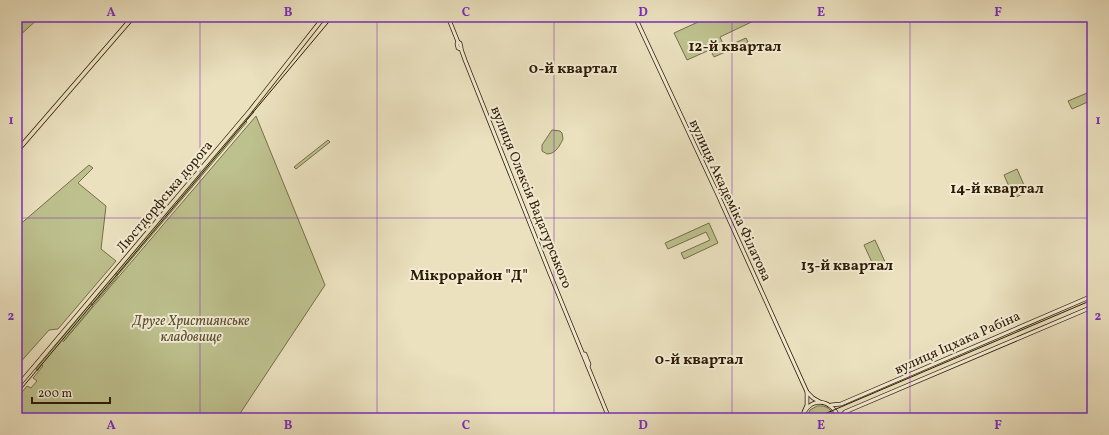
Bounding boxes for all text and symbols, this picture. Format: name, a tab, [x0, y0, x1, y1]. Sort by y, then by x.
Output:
text: A	[106, 4, 116, 22]
text: B	[284, 4, 293, 22]
text: C	[462, 4, 470, 22]
text: D	[638, 4, 648, 22]
text: E	[817, 4, 825, 22]
text: F	[994, 4, 1002, 22]
district label: 12-й квартал	[689, 37, 782, 58]
district label: 0-й квартал	[529, 59, 617, 80]
street label: вулиця Олексія Вадатурського	[485, 104, 576, 291]
text: 1	[8, 112, 14, 130]
text: 1	[1095, 112, 1101, 130]
street label: вулиця Академіка Філатова	[684, 117, 776, 285]
street label: Люстдорфська дорога	[113, 137, 218, 257]
district label: 14-й квартал	[950, 179, 1044, 200]
district label: 13-й квартал	[801, 256, 893, 277]
district label: Мікрорайон "Д"	[410, 266, 528, 287]
street label: вулиця Іцхака Рабіна	[892, 307, 1024, 380]
text: 2	[8, 308, 15, 326]
text: 2	[1095, 308, 1102, 326]
park label: Друге Християнське кладовище	[132, 312, 249, 347]
district label: 0-й квартал	[655, 350, 743, 371]
scale bar	[32, 379, 110, 405]
text: 200 m	[38, 386, 72, 402]
text: A	[106, 417, 116, 435]
text: B	[284, 417, 293, 435]
text: C	[462, 417, 470, 435]
text: D	[638, 417, 648, 435]
text: E	[817, 417, 825, 435]
text: F	[994, 417, 1002, 435]

